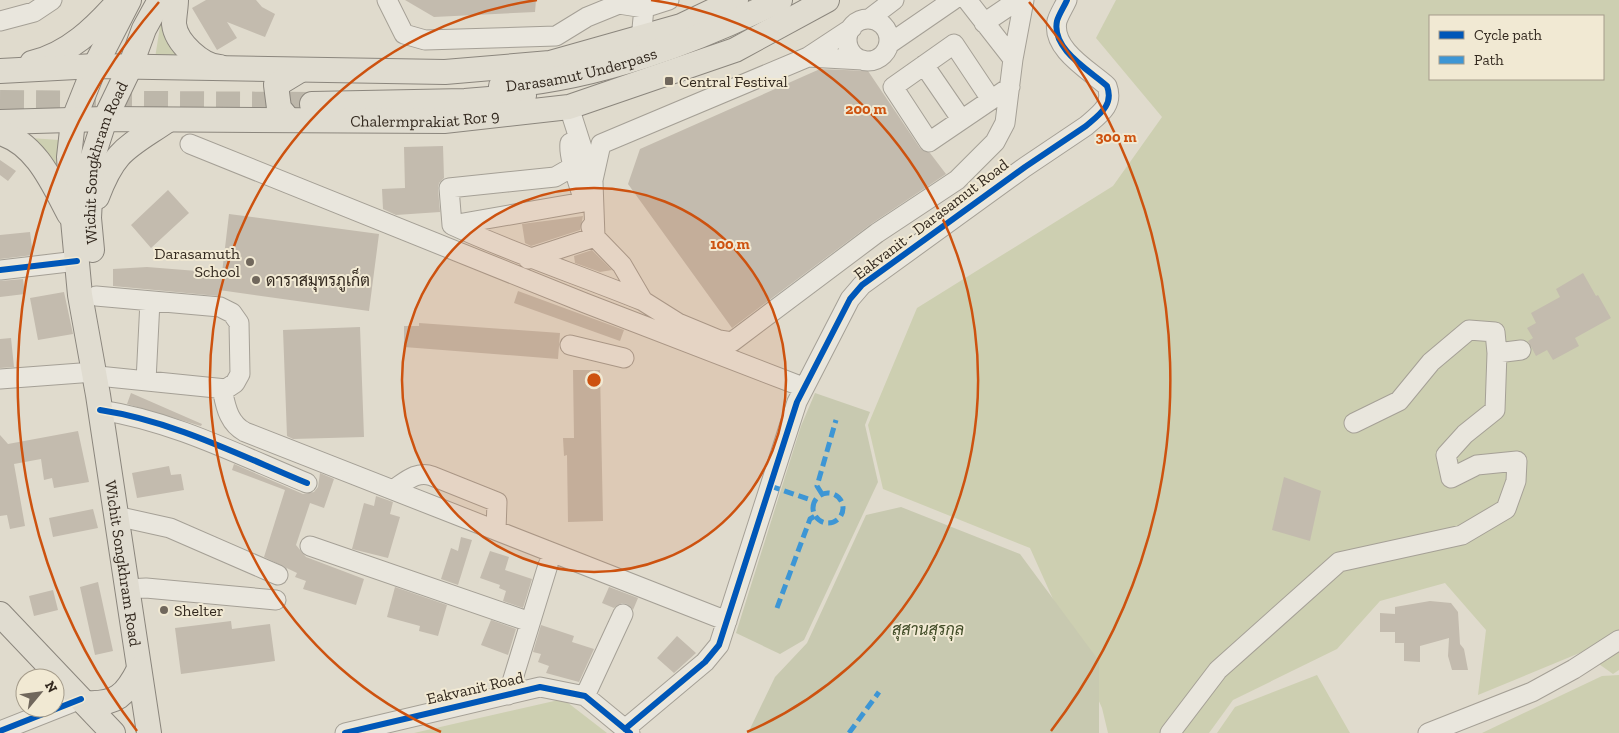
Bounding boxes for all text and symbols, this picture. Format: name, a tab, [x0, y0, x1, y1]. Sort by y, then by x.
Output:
legend	[1429, 15, 1604, 80]
text: Cycle path	[1474, 26, 1543, 44]
street label: Darasamut Underpass	[505, 43, 659, 95]
text: Path	[1474, 51, 1504, 69]
place label: Central Festival	[679, 72, 788, 91]
marker: Central Festival	[663, 75, 675, 87]
street label: Wichit Songkhram Road	[79, 78, 131, 245]
text: 200 m	[845, 100, 887, 118]
street label: Chalermprakiat Ror 9	[350, 105, 500, 131]
text: 300 m	[1095, 128, 1137, 146]
street label: Eakvanit - Darasamut Road	[850, 155, 1012, 283]
text: 100 m	[710, 235, 750, 253]
place label: Darasamuth School	[154, 244, 240, 281]
marker: Darasamuth School	[244, 256, 256, 268]
place label: ดาราสมุทรภูเก็ต	[266, 267, 370, 292]
marker: ดาราสมุทรภูเก็ต	[250, 274, 262, 286]
centre of rings	[585, 371, 603, 389]
street label: Wichit Songkhram Road	[101, 479, 145, 648]
place label: Shelter	[174, 601, 224, 620]
marker: Shelter	[158, 604, 170, 616]
park label: สุสานสุรกุล	[892, 620, 964, 641]
north arrow	[15, 668, 65, 718]
street label: Eakvanit Road	[425, 668, 526, 708]
text: N	[41, 678, 61, 696]

